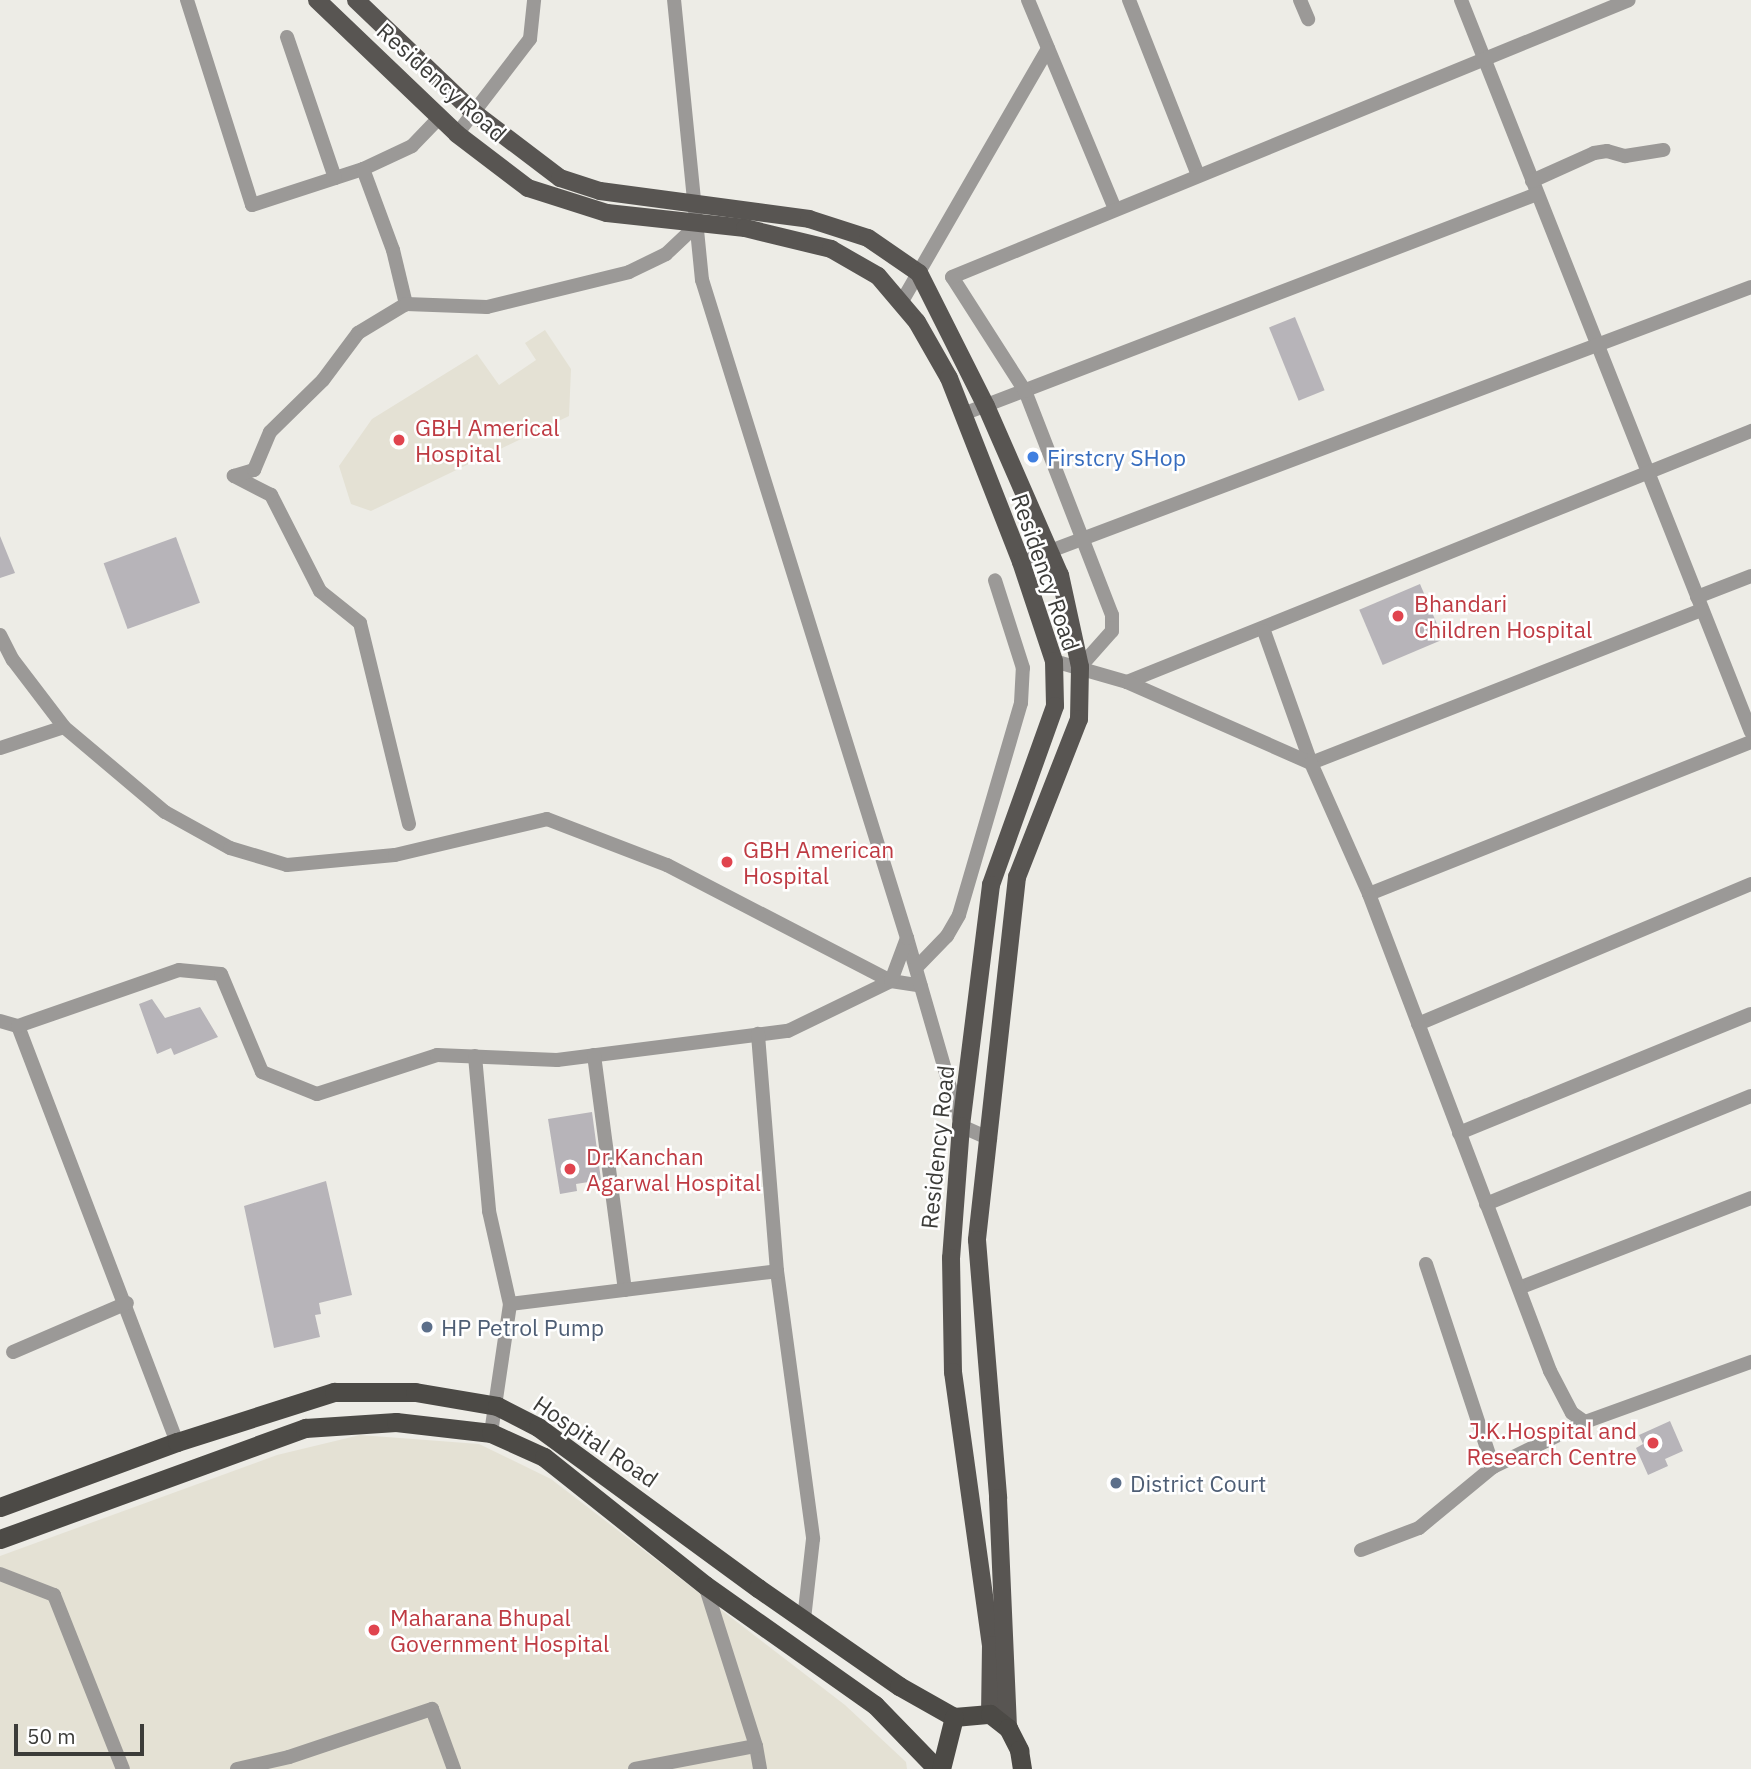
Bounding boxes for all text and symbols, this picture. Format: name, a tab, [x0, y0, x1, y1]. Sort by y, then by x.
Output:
street label: Residency Road	[372, 17, 512, 147]
place label: GBH Americal Hospital	[415, 413, 559, 467]
marker: GBH Americal Hospital	[389, 430, 409, 450]
place label: Firstcry SHop	[1047, 443, 1186, 471]
marker: Firstcry SHop	[1025, 449, 1041, 465]
street label: Residency Road	[1006, 490, 1086, 654]
place label: Bhandari Children Hospital	[1414, 589, 1592, 643]
marker: Bhandari Children Hospital	[1388, 606, 1408, 626]
place label: GBH American Hospital	[743, 835, 894, 889]
marker: GBH American Hospital	[717, 852, 737, 872]
street label: Residency Road	[915, 1064, 959, 1230]
place label: Dr.Kanchan Agarwal Hospital	[586, 1142, 761, 1196]
marker: Dr.Kanchan Agarwal Hospital	[560, 1159, 580, 1179]
place label: HP Petrol Pump	[441, 1313, 604, 1341]
marker: HP Petrol Pump	[419, 1319, 435, 1335]
street label: Hospital Road	[528, 1389, 664, 1493]
place label: J.K.Hospital and Research Centre	[1467, 1416, 1637, 1470]
marker: J.K.Hospital and Research Centre	[1643, 1433, 1663, 1453]
place label: District Court	[1130, 1469, 1266, 1497]
marker: District Court	[1108, 1475, 1124, 1491]
place label: Maharana Bhupal Government Hospital	[390, 1603, 609, 1657]
marker: Maharana Bhupal Government Hospital	[364, 1620, 384, 1640]
scale bar	[18, 1710, 147, 1754]
text: 50 m	[27, 1722, 76, 1750]

